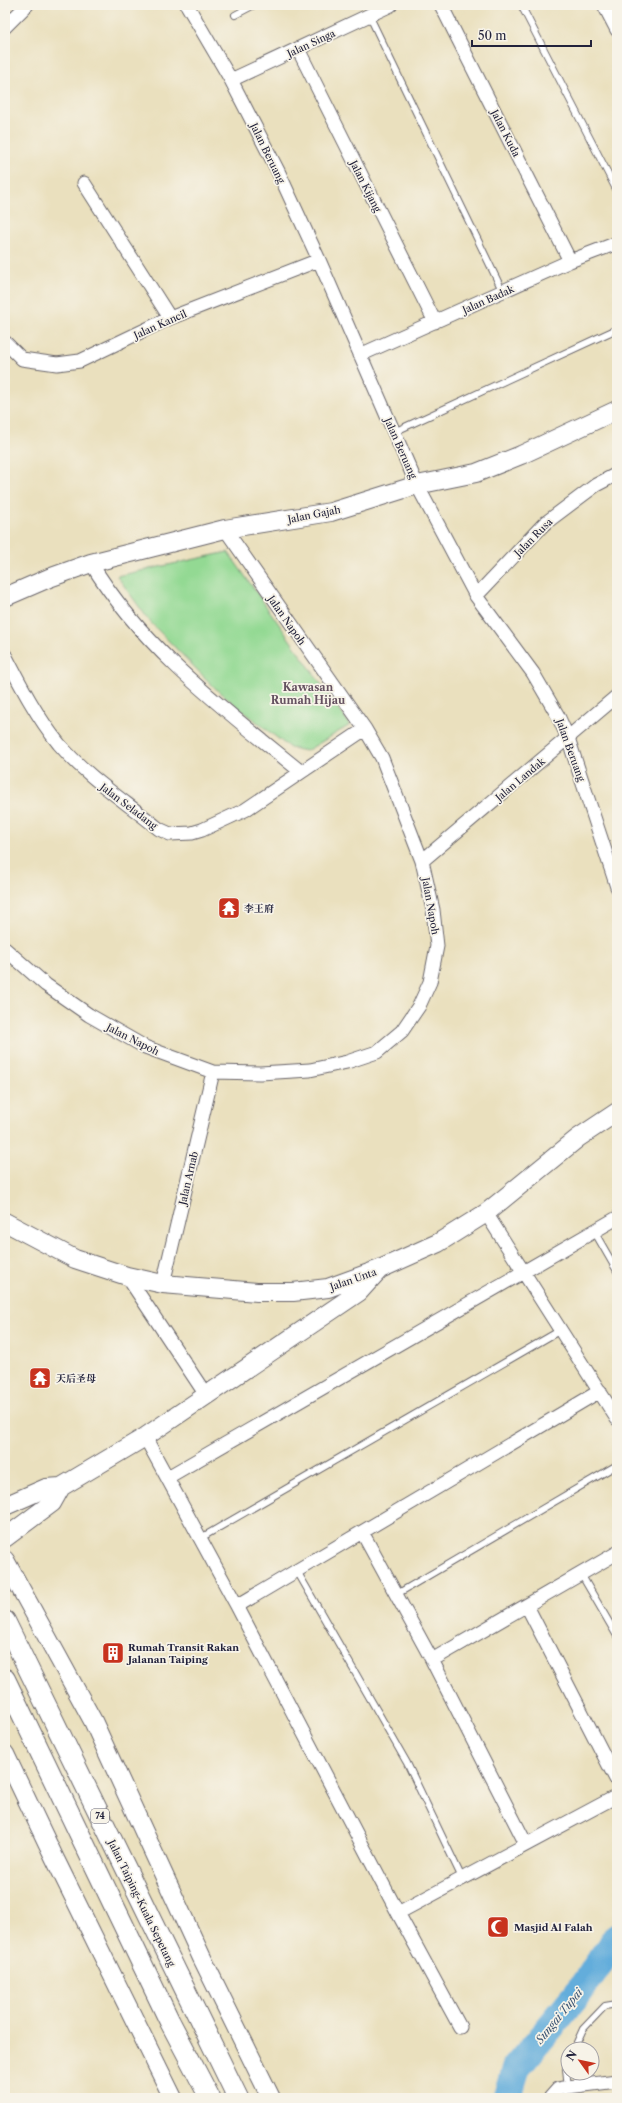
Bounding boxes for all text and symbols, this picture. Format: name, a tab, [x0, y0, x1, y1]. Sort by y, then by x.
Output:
scale bar	[472, 22, 591, 48]
street label: Jalan Singa	[283, 26, 338, 61]
text: 50 m	[478, 28, 507, 43]
street label: Jalan Kuda	[487, 106, 523, 160]
street label: Jalan Beruang	[246, 119, 288, 186]
street label: Jalan Kijang	[346, 156, 384, 215]
street label: Jalan Badak	[458, 282, 517, 317]
street label: Jalan Kancil	[130, 307, 189, 343]
street label: Jalan Beruang	[380, 414, 420, 481]
street label: Jalan Gajah	[285, 503, 342, 526]
street label: Jalan Rusa	[510, 515, 556, 561]
street label: Jalan Napoh	[264, 591, 309, 648]
district label: Kawasan Rumah Hijau	[271, 680, 346, 707]
street label: Jalan Beruang	[553, 715, 588, 784]
street label: Jalan Landak	[491, 754, 549, 805]
street label: Jalan Seladang	[96, 779, 161, 833]
street label: Jalan Napoh	[419, 875, 442, 936]
temple icon: 李王府	[216, 895, 242, 921]
place label: 李王府	[244, 902, 274, 915]
street label: Jalan Napoh	[102, 1020, 162, 1059]
street label: Jalan Arnab	[176, 1150, 201, 1208]
street label: Jalan Unta	[326, 1265, 379, 1294]
temple icon: 天后圣母	[27, 1365, 53, 1391]
place label: 天后圣母	[56, 1372, 96, 1385]
building icon: Rumah Transit Rakan Jalanan Taiping	[100, 1640, 126, 1666]
place label: Rumah Transit Rakan Jalanan Taiping	[126, 1641, 239, 1666]
road number: 74	[91, 1809, 109, 1823]
street label: Jalan Taiping-Kuala Sepetang	[104, 1836, 178, 1969]
mosque icon: Masjid Al Falah	[485, 1914, 511, 1940]
place label: Masjid Al Falah	[514, 1921, 593, 1934]
water label: Sungai Tupai	[532, 1985, 586, 2047]
north arrow	[560, 2041, 600, 2081]
text: N	[563, 2047, 580, 2063]

